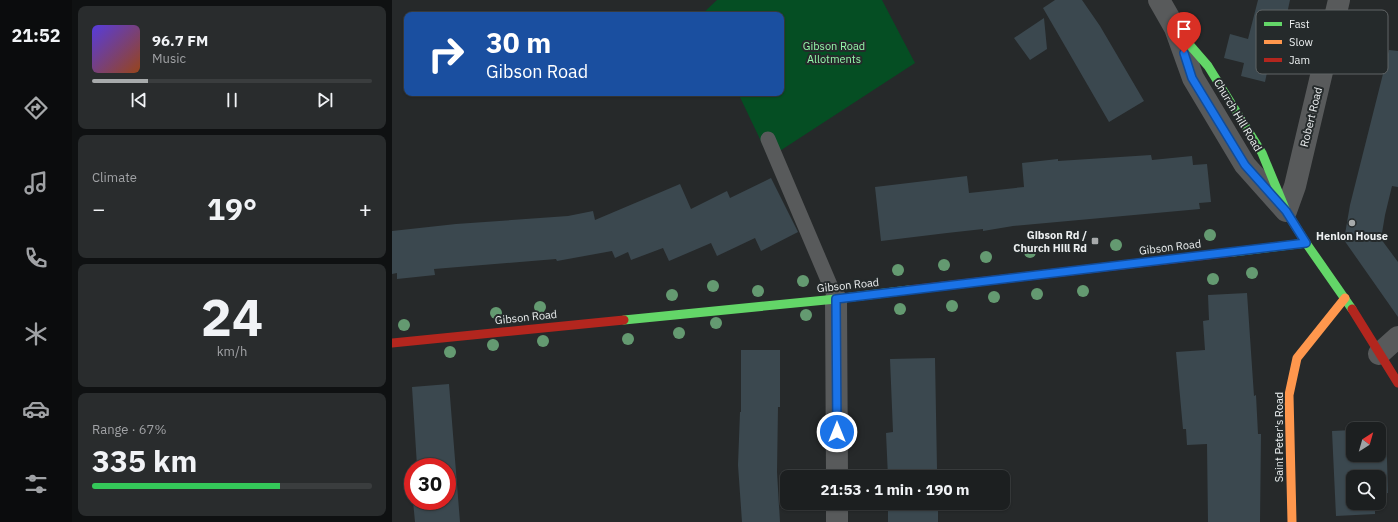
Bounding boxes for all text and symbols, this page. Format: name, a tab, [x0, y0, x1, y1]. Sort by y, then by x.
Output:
legend	[1256, 10, 1388, 74]
pin	[1167, 12, 1201, 53]
text: Fast	[1289, 17, 1310, 31]
icon: arrive	[1173, 18, 1195, 40]
text: 21:52	[11, 24, 61, 47]
text: 30 m	[486, 24, 551, 61]
icon: right	[420, 28, 472, 80]
text: 96.7 FM	[152, 31, 208, 50]
text: Slow	[1289, 35, 1313, 49]
park label: Gibson Road Allotments	[803, 39, 865, 66]
text: Music	[152, 50, 186, 67]
text: Jam	[1289, 53, 1310, 67]
text: Gibson Road	[486, 60, 588, 83]
street label: Church Hill Road	[1211, 76, 1265, 154]
street label: Robert Road	[1297, 86, 1325, 148]
icon: previous	[128, 89, 150, 111]
icon: pause	[221, 89, 243, 111]
icon: next	[314, 89, 336, 111]
icon: directions	[22, 94, 50, 122]
icon: music	[22, 169, 50, 197]
text: Climate	[92, 169, 137, 186]
text: 19°	[207, 189, 257, 228]
text: −	[92, 194, 105, 223]
text: +	[359, 194, 372, 223]
marker: Henlon House	[1347, 218, 1357, 228]
place label: Gibson Rd / Church Hill Rd	[1013, 228, 1087, 255]
place label: Henlon House	[1316, 229, 1388, 243]
marker: Gibson Rd / Church Hill Rd	[1090, 236, 1100, 246]
street label: Gibson Road	[1138, 236, 1202, 258]
icon: phone	[22, 244, 50, 272]
street label: Gibson Road	[816, 275, 880, 295]
text: 24	[201, 283, 263, 350]
street label: Gibson Road	[494, 307, 558, 327]
icon: climate	[22, 320, 50, 348]
text: km/h	[217, 343, 247, 360]
street label: Saint Peter's Road	[1272, 392, 1286, 482]
icon: car	[22, 395, 50, 423]
position arrow	[816, 411, 858, 453]
text: Range · 67%	[92, 421, 166, 438]
north arrow	[1346, 422, 1386, 462]
map controls	[1346, 422, 1386, 510]
text: 335 km	[92, 441, 197, 480]
speed limit sign: 30	[404, 458, 456, 510]
icon: filters	[22, 470, 50, 498]
button: search	[1346, 470, 1386, 510]
text: 21:53 · 1 min · 190 m	[821, 480, 969, 499]

